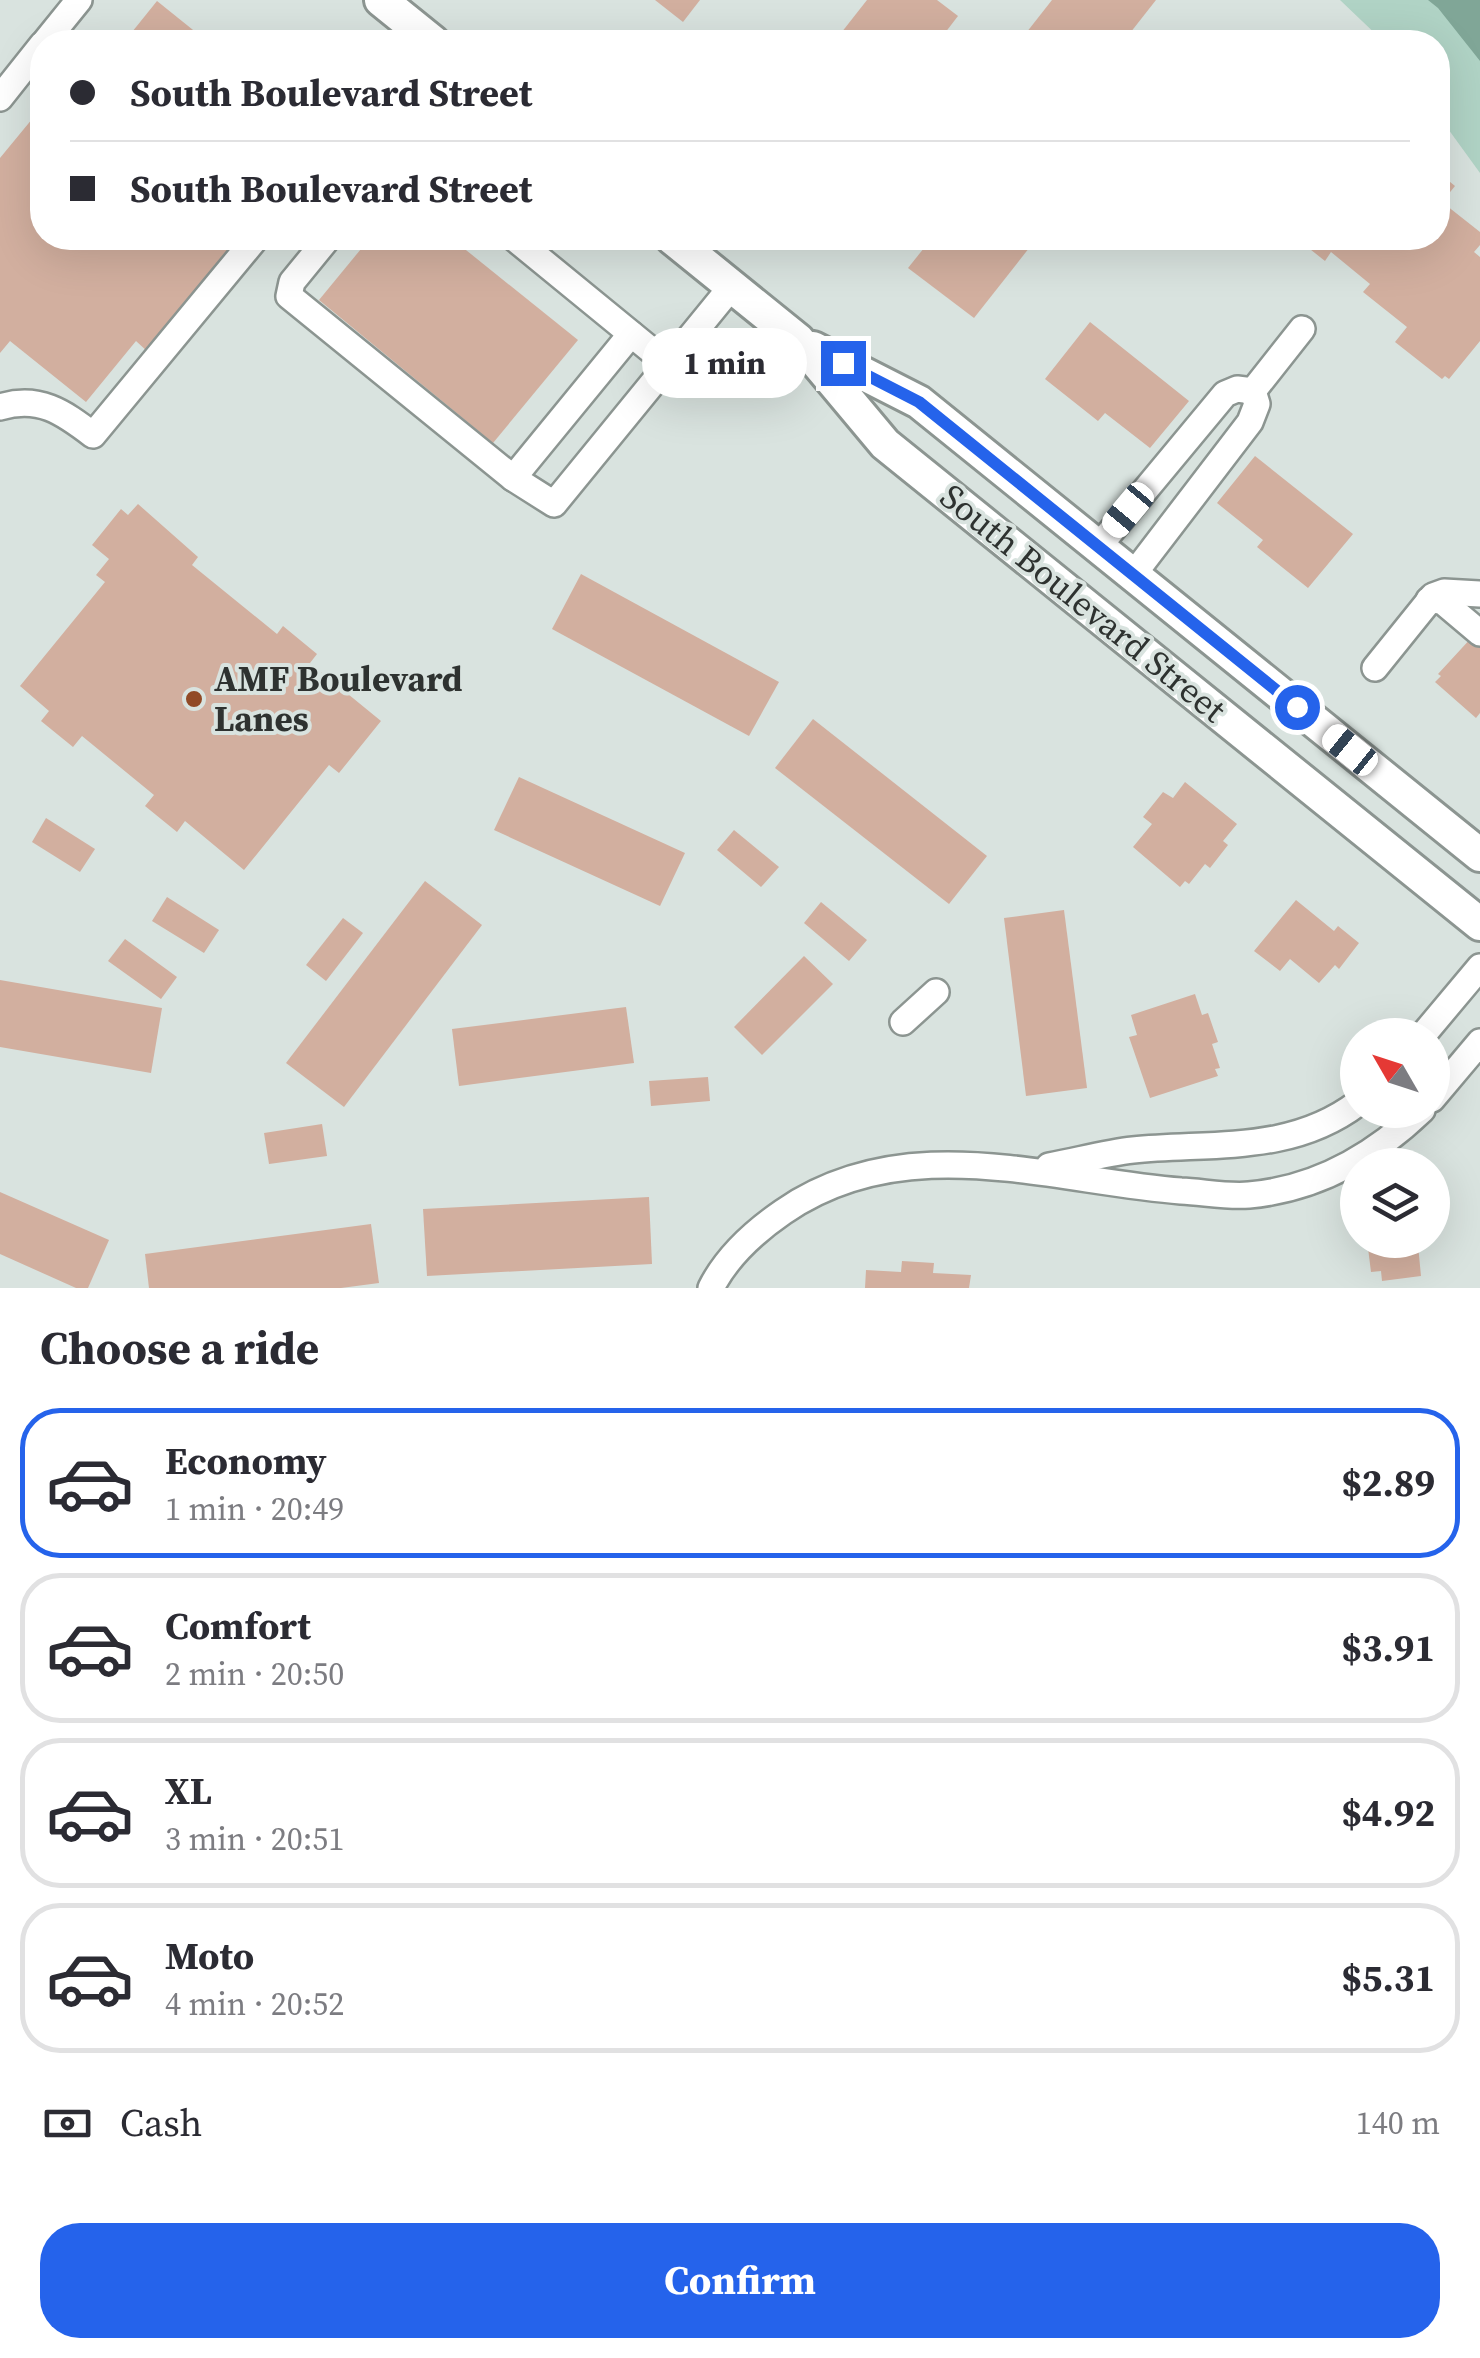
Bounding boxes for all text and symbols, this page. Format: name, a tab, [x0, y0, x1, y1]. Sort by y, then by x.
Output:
text: South Boulevard Street	[130, 67, 532, 119]
text: South Boulevard Street	[130, 163, 532, 215]
callout: 1 min	[643, 328, 808, 398]
text: 1 min	[683, 341, 766, 385]
route end	[821, 341, 866, 386]
street label: South Boulevard Street	[930, 473, 1236, 734]
car	[1097, 477, 1159, 543]
place label: AMF Boulevard Lanes	[214, 655, 463, 743]
route start	[1275, 685, 1320, 730]
marker: AMF Boulevard Lanes	[183, 688, 205, 710]
car	[1317, 719, 1383, 781]
north arrow	[1340, 1018, 1450, 1128]
map controls	[1340, 1018, 1450, 1258]
button: layers	[1340, 1148, 1450, 1258]
text: Choose a ride	[40, 1317, 319, 1379]
text: Economy	[165, 1435, 327, 1487]
icon: car	[45, 1438, 135, 1528]
text: $2.89	[1341, 1457, 1435, 1509]
text: 1 min · 20:49	[165, 1487, 344, 1531]
text: Comfort	[165, 1600, 311, 1652]
icon: car	[45, 1603, 135, 1693]
text: $3.91	[1341, 1622, 1435, 1674]
text: 2 min · 20:50	[165, 1652, 344, 1696]
text: XL	[165, 1765, 212, 1817]
icon: car	[45, 1768, 135, 1858]
text: $4.92	[1341, 1787, 1435, 1839]
text: 3 min · 20:51	[165, 1817, 344, 1861]
text: Moto	[165, 1930, 254, 1982]
icon: car	[45, 1933, 135, 2023]
text: $5.31	[1341, 1952, 1435, 2004]
text: 4 min · 20:52	[165, 1982, 344, 2026]
icon: cash	[40, 2096, 95, 2151]
text: Cash	[120, 2097, 202, 2149]
text: 140 m	[1356, 2101, 1440, 2145]
button: Confirm	[40, 2223, 1440, 2338]

